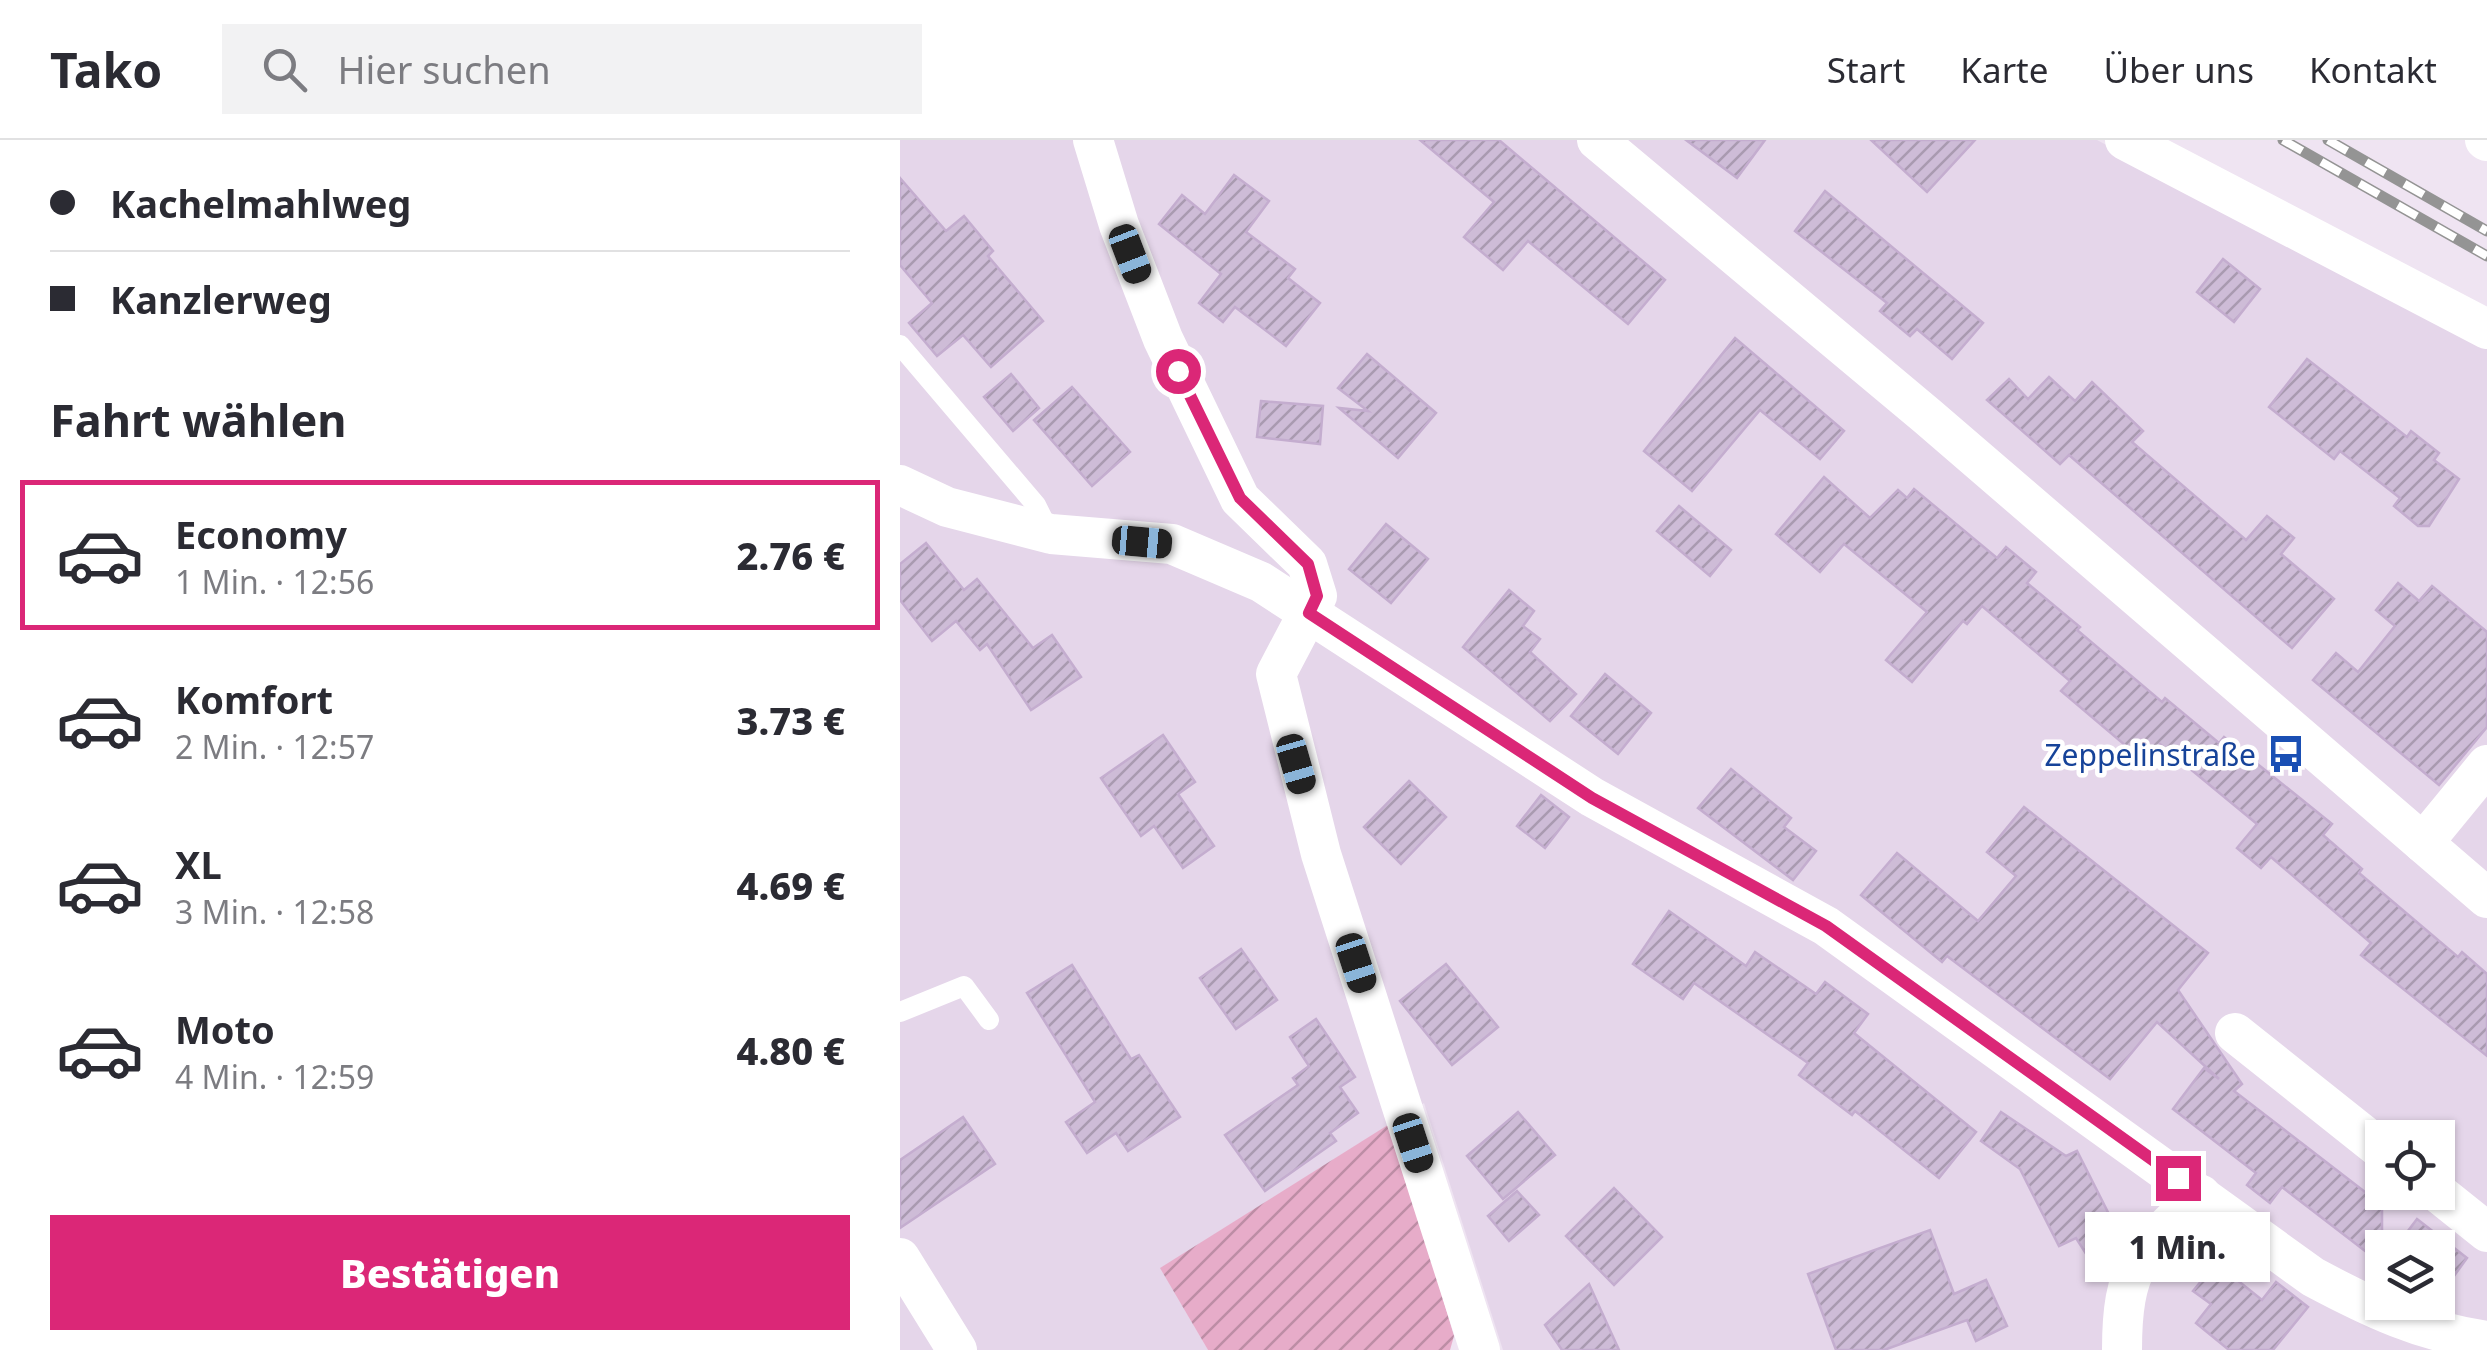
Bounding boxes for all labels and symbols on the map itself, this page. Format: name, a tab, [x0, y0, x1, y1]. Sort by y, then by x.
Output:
car	[1105, 221, 1155, 287]
route start	[1156, 349, 1201, 394]
car	[1111, 524, 1173, 560]
car	[1273, 731, 1319, 797]
bus stop icon: Zeppelinstraße	[2265, 733, 2307, 775]
place label: Zeppelinstraße	[2044, 734, 2256, 775]
car	[1332, 930, 1380, 996]
car	[1389, 1110, 1437, 1176]
route end	[2156, 1156, 2201, 1201]
callout: 1 Min.	[2086, 1213, 2270, 1283]

